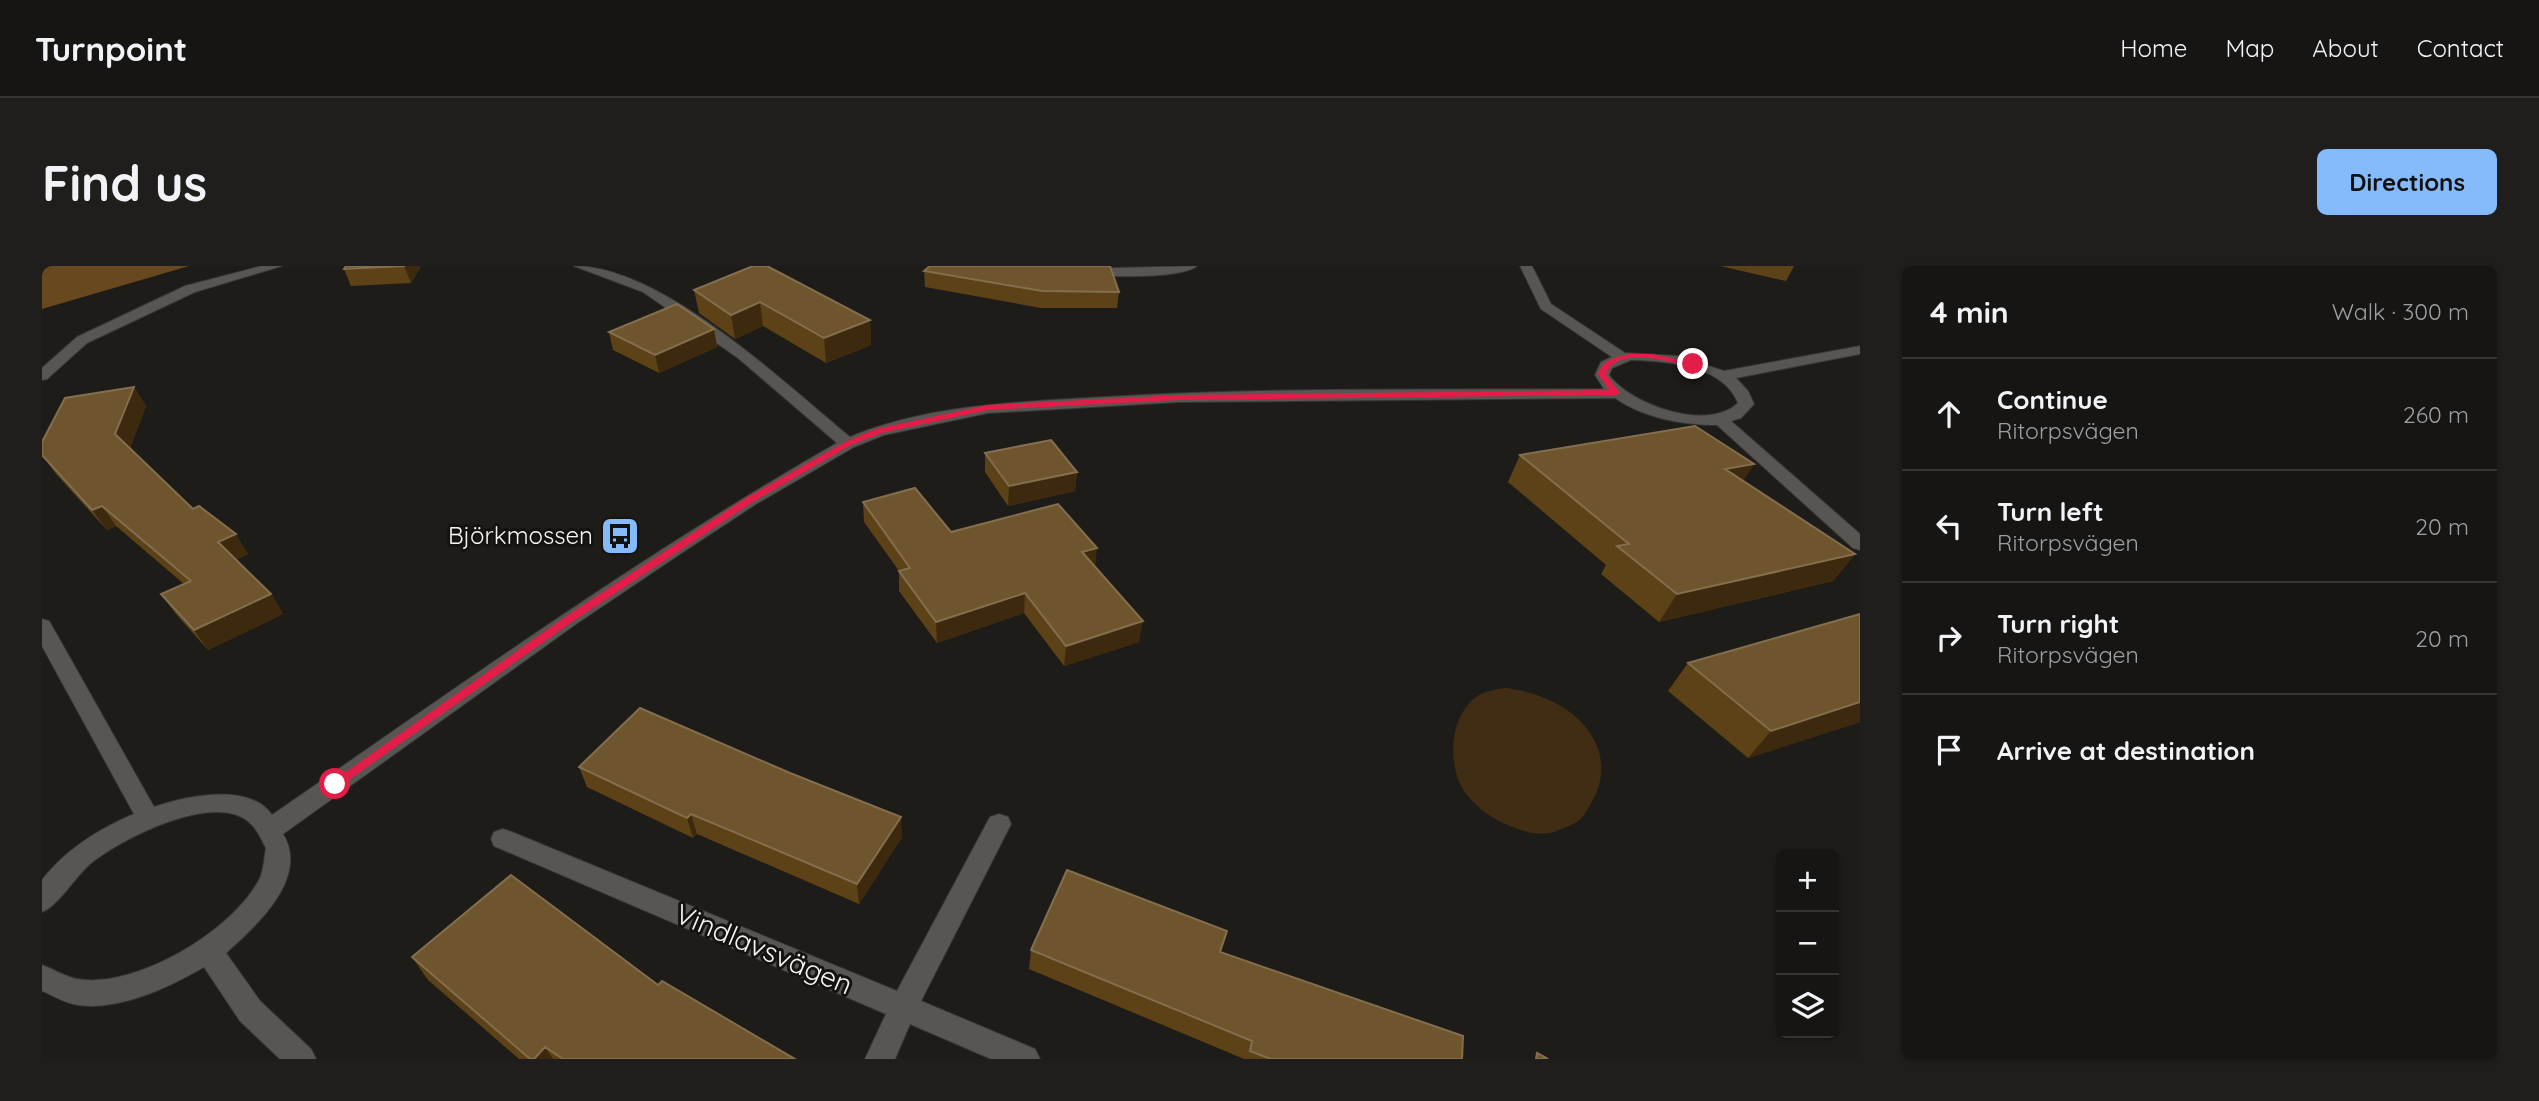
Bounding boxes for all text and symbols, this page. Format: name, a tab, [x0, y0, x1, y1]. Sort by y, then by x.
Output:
text: Turnpoint	[35, 28, 187, 69]
text: Home	[2120, 33, 2187, 63]
text: Map	[2225, 33, 2274, 63]
text: About	[2312, 33, 2379, 63]
text: Contact	[2417, 33, 2504, 63]
button: Directions	[2317, 149, 2497, 215]
text: Find us	[42, 152, 207, 213]
text: 4 min	[1930, 293, 2009, 331]
text: Walk · 300 m	[2332, 297, 2469, 326]
route end	[1677, 348, 1708, 379]
text: Continue	[1997, 383, 2108, 416]
icon: ahead	[1930, 395, 1968, 433]
text: 260 m	[2403, 400, 2469, 429]
text: Ritorpsvägen	[1997, 416, 2139, 445]
text: Turn left	[1997, 495, 2104, 528]
icon: left	[1930, 507, 1968, 545]
text: 20 m	[2415, 512, 2469, 541]
bus stop icon: Björkmossen	[599, 515, 641, 557]
place label: Björkmossen	[448, 520, 593, 550]
text: Ritorpsvägen	[1997, 528, 2139, 557]
text: Turn right	[1997, 607, 2119, 640]
icon: right	[1930, 619, 1968, 657]
text: 20 m	[2415, 624, 2469, 653]
text: Ritorpsvägen	[1997, 640, 2139, 669]
icon: arrive	[1930, 731, 1968, 769]
text: Arrive at destination	[1997, 734, 2255, 767]
route start	[319, 768, 350, 799]
map controls	[1776, 849, 1839, 1038]
button: +	[1776, 849, 1839, 912]
street label: Vindlavsvägen	[670, 895, 858, 1002]
button: −	[1776, 912, 1839, 975]
button: layers	[1776, 975, 1839, 1038]

